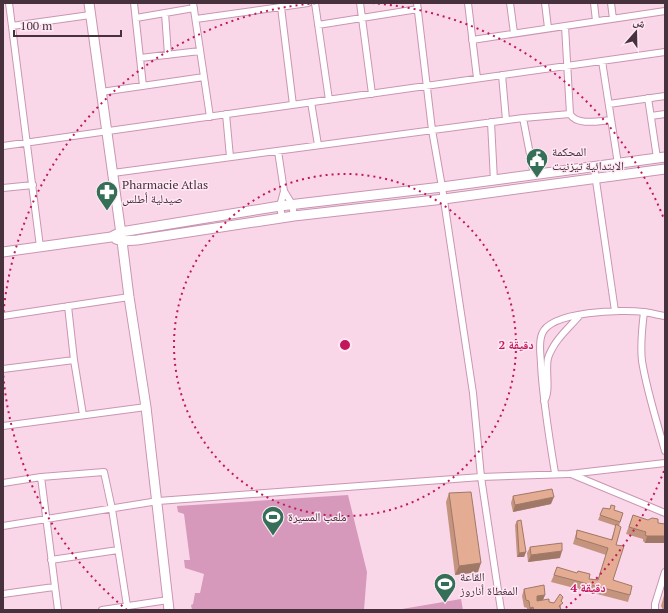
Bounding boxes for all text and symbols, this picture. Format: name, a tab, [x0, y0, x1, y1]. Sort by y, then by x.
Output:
scale bar	[14, 12, 121, 38]
north arrow	[616, 12, 656, 52]
text: ش	[631, 14, 648, 32]
text: 100 m	[20, 18, 53, 33]
place label: المحكمة الابتدائية تيزنيت	[552, 144, 624, 173]
public building icon: المحكمة الابتدائية تيزنيت	[524, 146, 550, 179]
place label: Pharmacie Atlas صيدلية أطلس	[122, 177, 208, 206]
pharmacy icon: Pharmacie Atlas صيدلية أطلس	[94, 179, 120, 212]
text: 2 دقيقة	[498, 337, 534, 352]
centre of rings	[338, 338, 352, 352]
sports icon: ملعب المسيرة	[260, 504, 286, 537]
place label: ملعب المسيرة	[288, 509, 346, 524]
place label: القاعة المغطاة أناروز	[459, 569, 518, 598]
sports icon: القاعة المغطاة أناروز	[432, 571, 458, 604]
text: 4 دقيقة	[570, 580, 606, 595]

